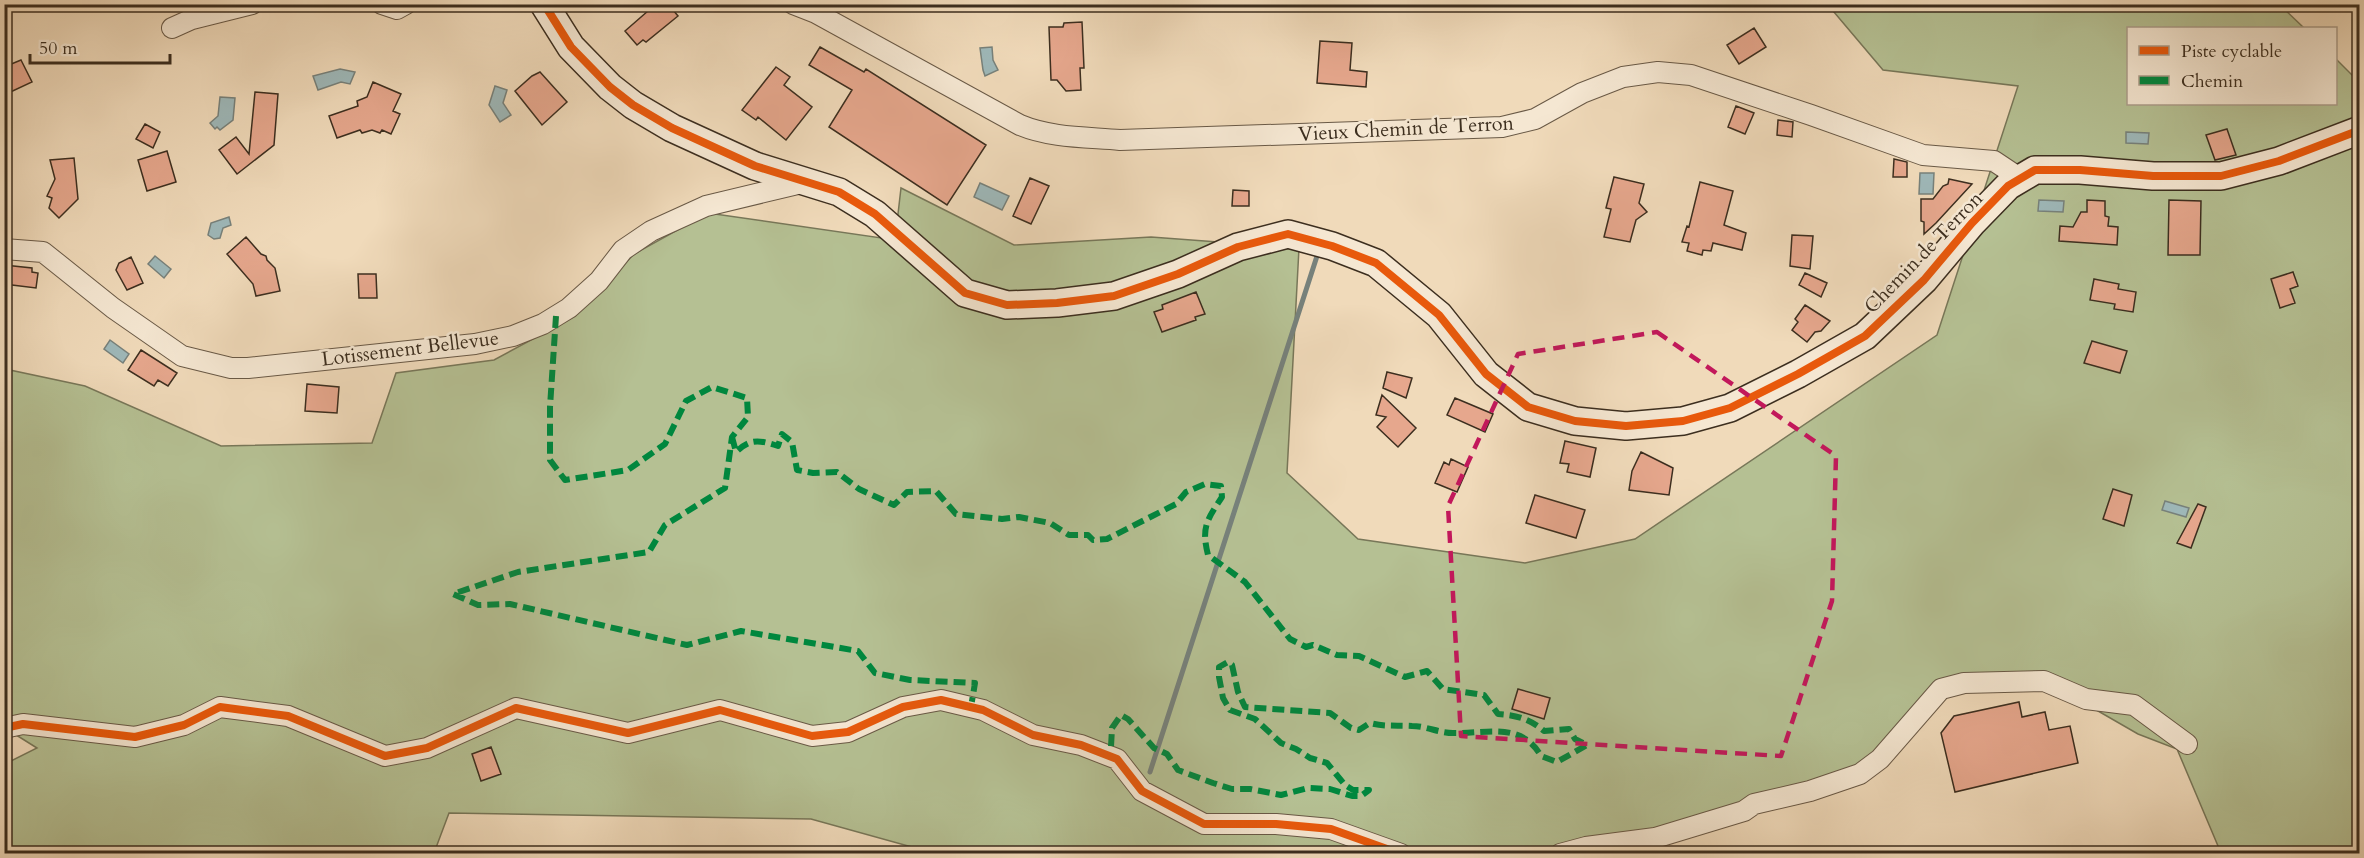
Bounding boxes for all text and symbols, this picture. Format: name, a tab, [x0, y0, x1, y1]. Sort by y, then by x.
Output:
scale bar	[30, 27, 170, 65]
legend	[2127, 27, 2337, 105]
text: 50 m	[39, 36, 78, 61]
text: Piste cyclable	[2181, 39, 2282, 64]
text: Chemin	[2181, 69, 2244, 94]
street label: Vieux Chemin de Terron	[1297, 109, 1515, 148]
street label: Chemin de Terron	[1858, 185, 1989, 319]
street label: Lotissement Bellevue	[320, 324, 500, 373]

